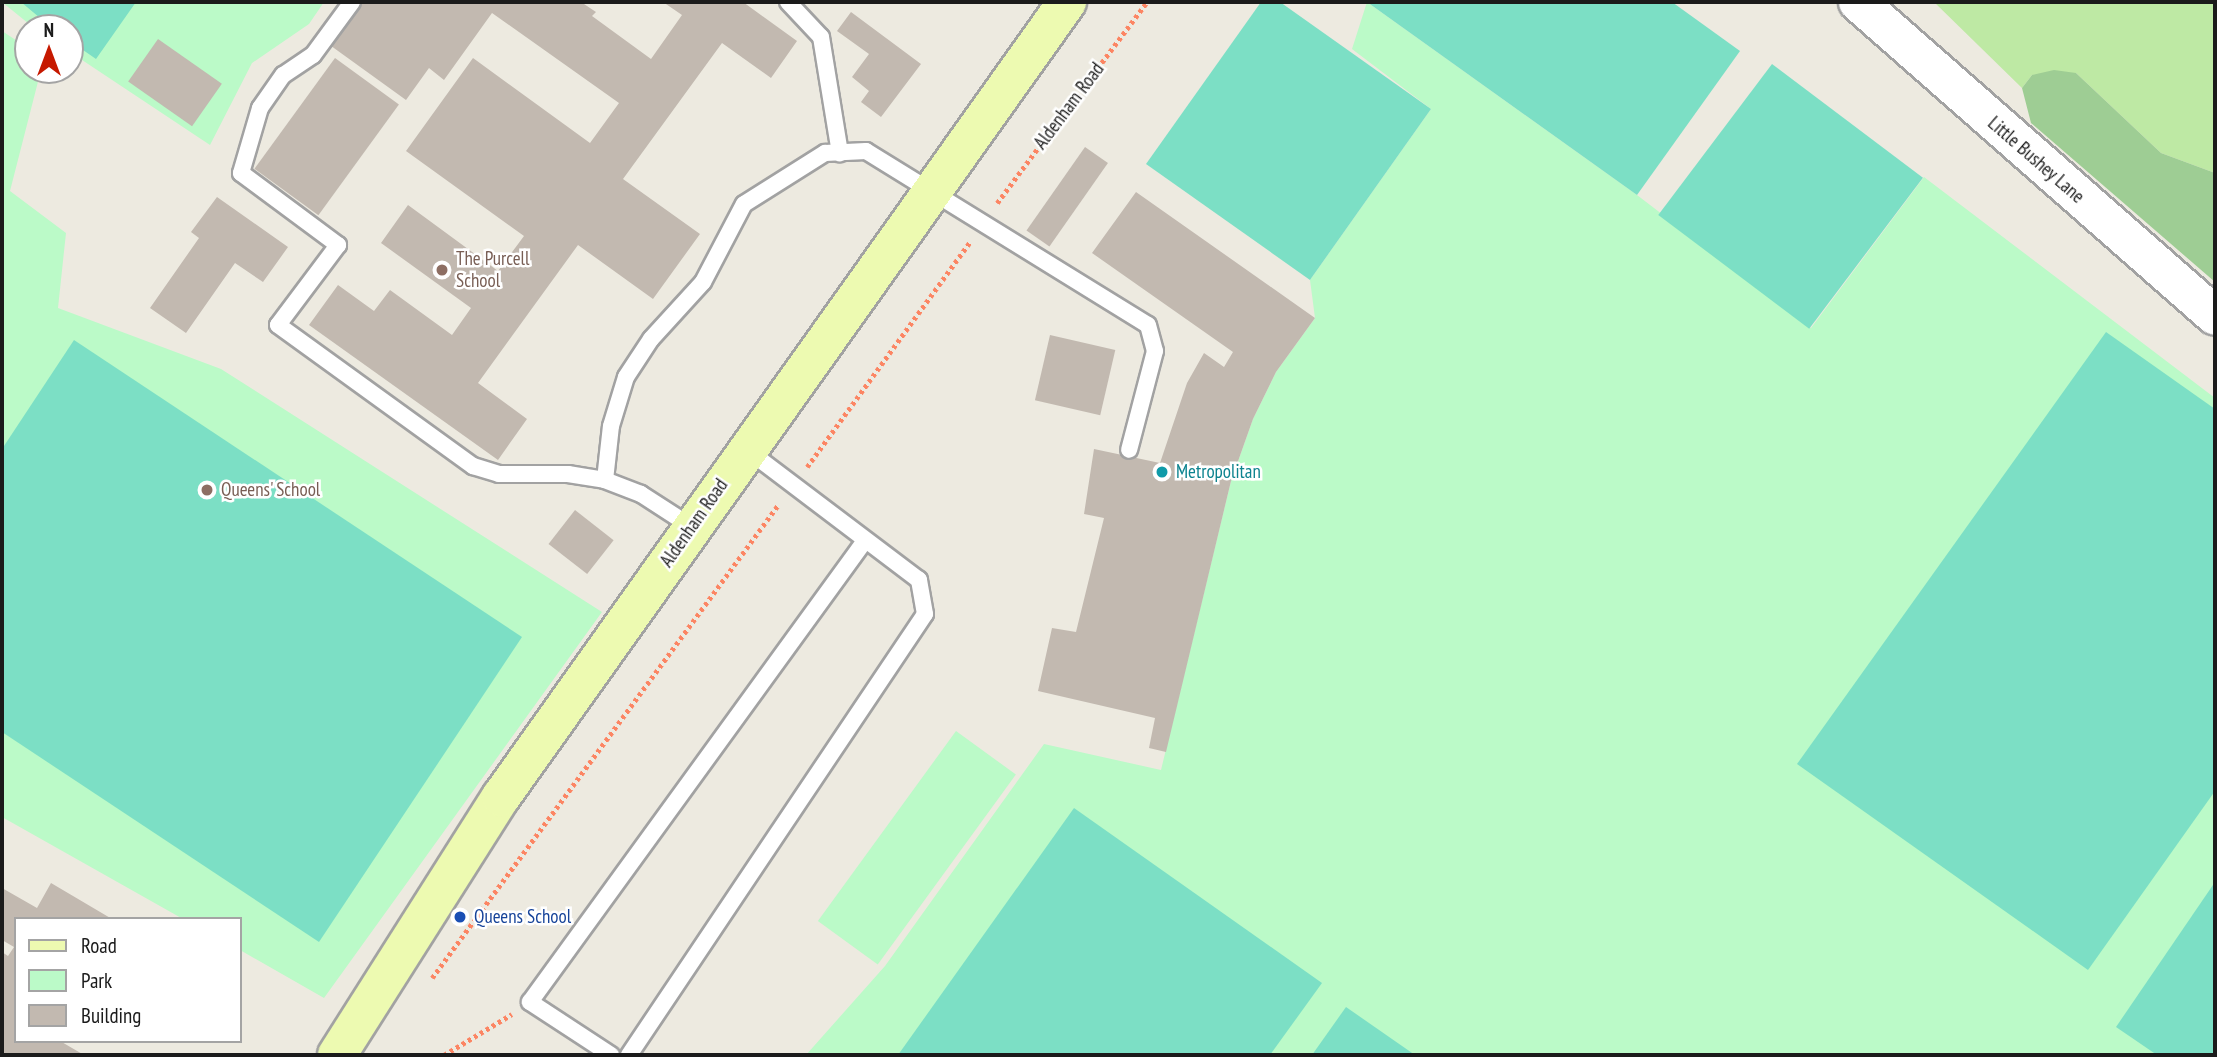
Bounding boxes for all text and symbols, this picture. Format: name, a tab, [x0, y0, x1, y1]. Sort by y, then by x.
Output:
north arrow	[14, 14, 84, 84]
text: N	[44, 18, 54, 42]
street label: Aldenham Road	[1029, 58, 1109, 154]
street label: Little Bushey Lane	[1983, 112, 2089, 208]
place label: The Purcell School	[456, 248, 529, 292]
marker: The Purcell School	[434, 262, 450, 278]
place label: Metropolitan	[1176, 461, 1261, 483]
marker: Metropolitan	[1154, 464, 1170, 480]
street label: Aldenham Road	[655, 474, 733, 572]
place label: Queens' School	[221, 479, 322, 501]
marker: Queens' School	[199, 482, 215, 498]
place label: Queens School	[474, 906, 571, 928]
marker: Queens School	[452, 909, 468, 925]
legend	[14, 917, 242, 1043]
text: Road	[81, 932, 117, 959]
text: Park	[81, 967, 112, 994]
text: Building	[81, 1002, 141, 1029]

